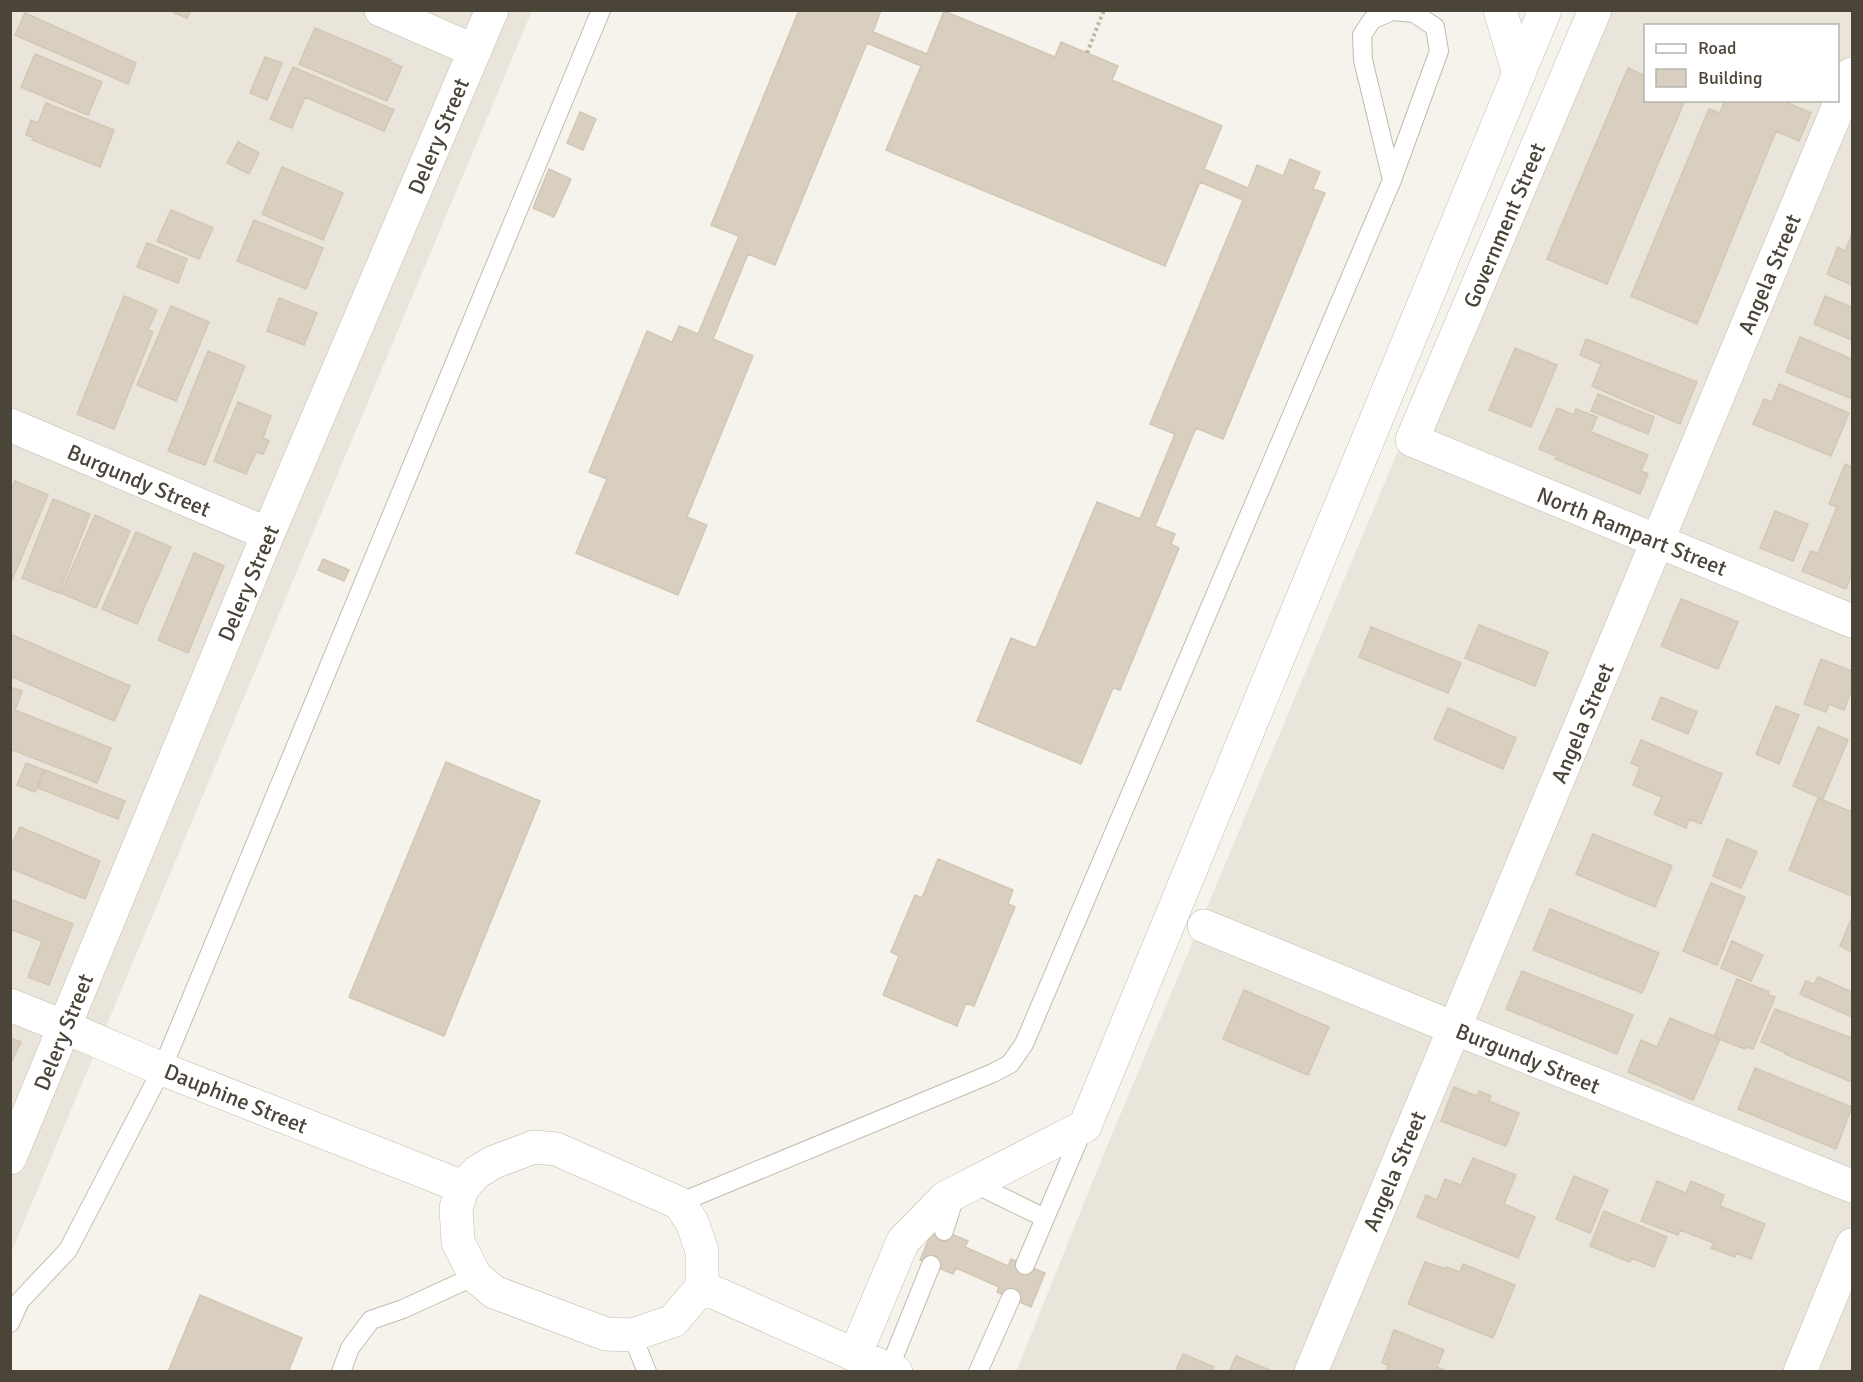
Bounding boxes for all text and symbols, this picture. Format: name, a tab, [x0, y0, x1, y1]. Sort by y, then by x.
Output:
legend	[1644, 24, 1839, 102]
text: Road	[1698, 37, 1737, 59]
text: Building	[1698, 67, 1762, 89]
street label: Delery Street	[402, 74, 475, 198]
street label: Government Street	[1458, 138, 1552, 312]
street label: Angela Street	[1732, 210, 1807, 338]
street label: Burgundy Street	[63, 438, 215, 523]
street label: North Rampart Street	[1533, 481, 1731, 582]
street label: Delery Street	[212, 521, 285, 645]
street label: Angela Street	[1545, 659, 1620, 787]
street label: Delery Street	[28, 970, 99, 1095]
street label: Burgundy Street	[1452, 1017, 1604, 1100]
street label: Dauphine Street	[160, 1057, 312, 1140]
street label: Angela Street	[1357, 1107, 1432, 1235]

